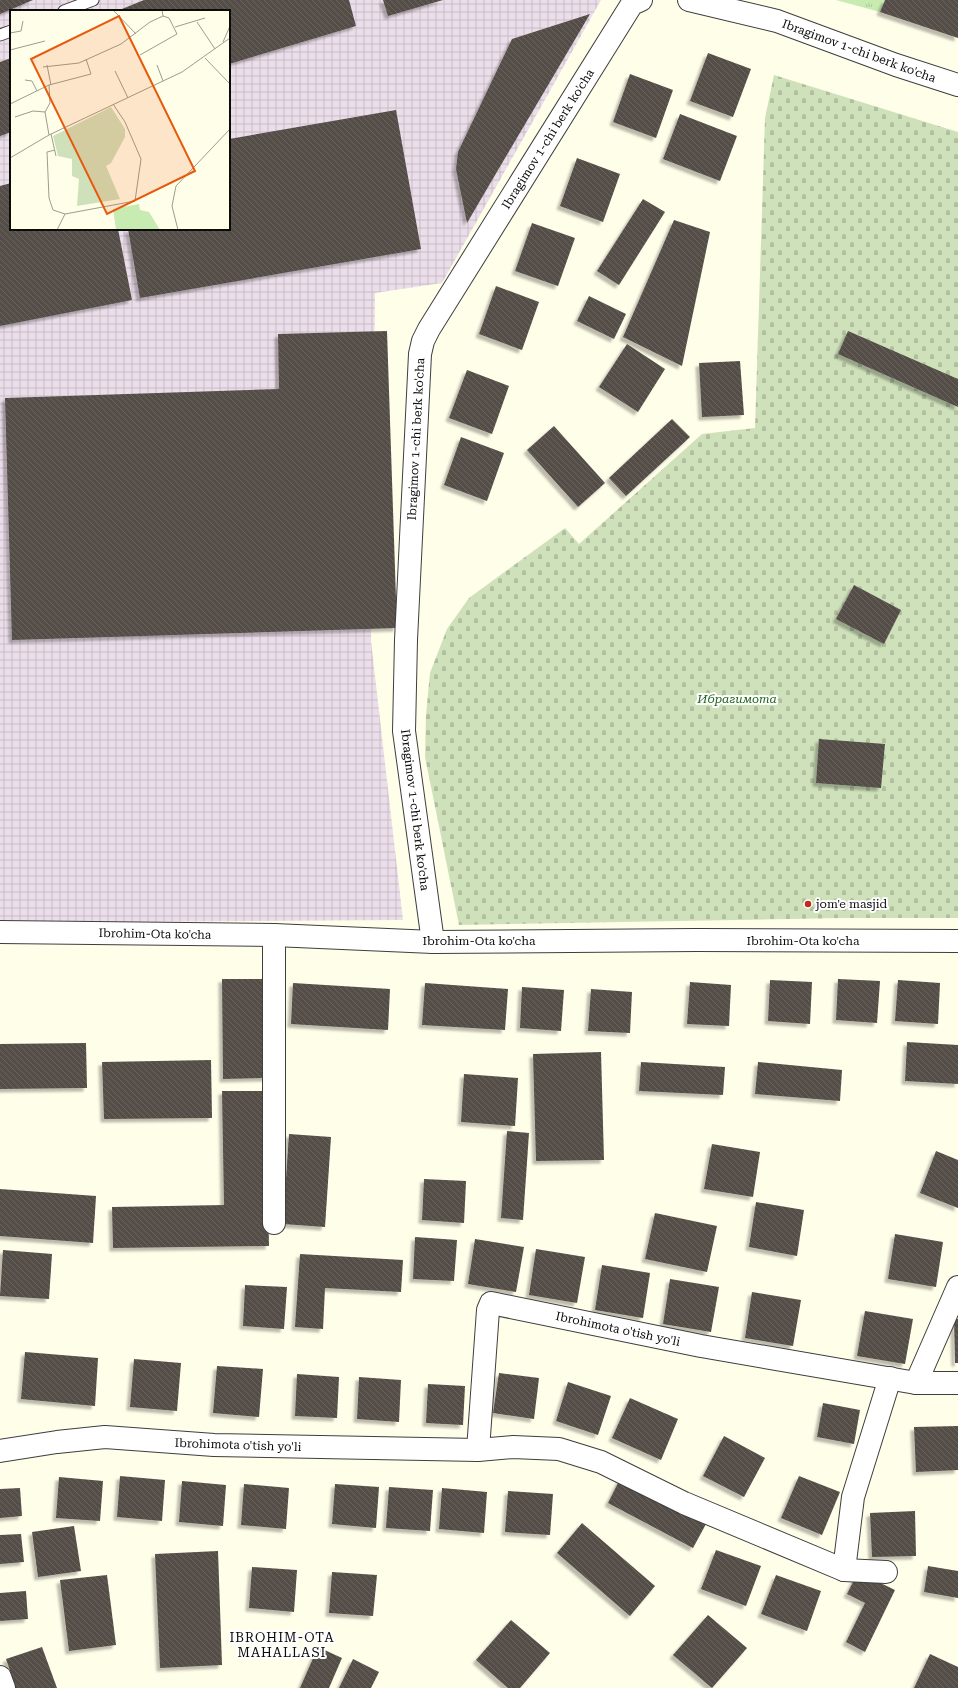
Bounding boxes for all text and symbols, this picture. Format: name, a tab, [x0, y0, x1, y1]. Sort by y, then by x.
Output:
inset map	[10, 10, 230, 230]
street label: Ibragimov 1-chi berk ko'cha	[780, 17, 938, 86]
street label: Ibragimov 1-chi berk ko'cha	[499, 66, 597, 212]
street label: Ibragimov 1-chi berk ko'cha	[405, 357, 427, 521]
park label: Ибрагимота	[696, 692, 777, 706]
street label: Ibragimov 1-chi berk ko'cha	[398, 728, 432, 892]
place label: jom'e masjid	[815, 897, 888, 911]
marker: jom'e masjid	[803, 899, 813, 909]
street label: Ibrohim-Ota ko'cha	[98, 926, 212, 942]
street label: Ibrohim-Ota ko'cha	[423, 934, 536, 948]
street label: Ibrohim-Ota ko'cha	[747, 934, 860, 948]
street label: Ibrohimota o'tish yo'li	[554, 1309, 682, 1349]
street label: Ibrohimota o'tish yo'li	[174, 1436, 302, 1454]
district label: IBROHIM-OTA MAHALLASI	[229, 1630, 335, 1660]

